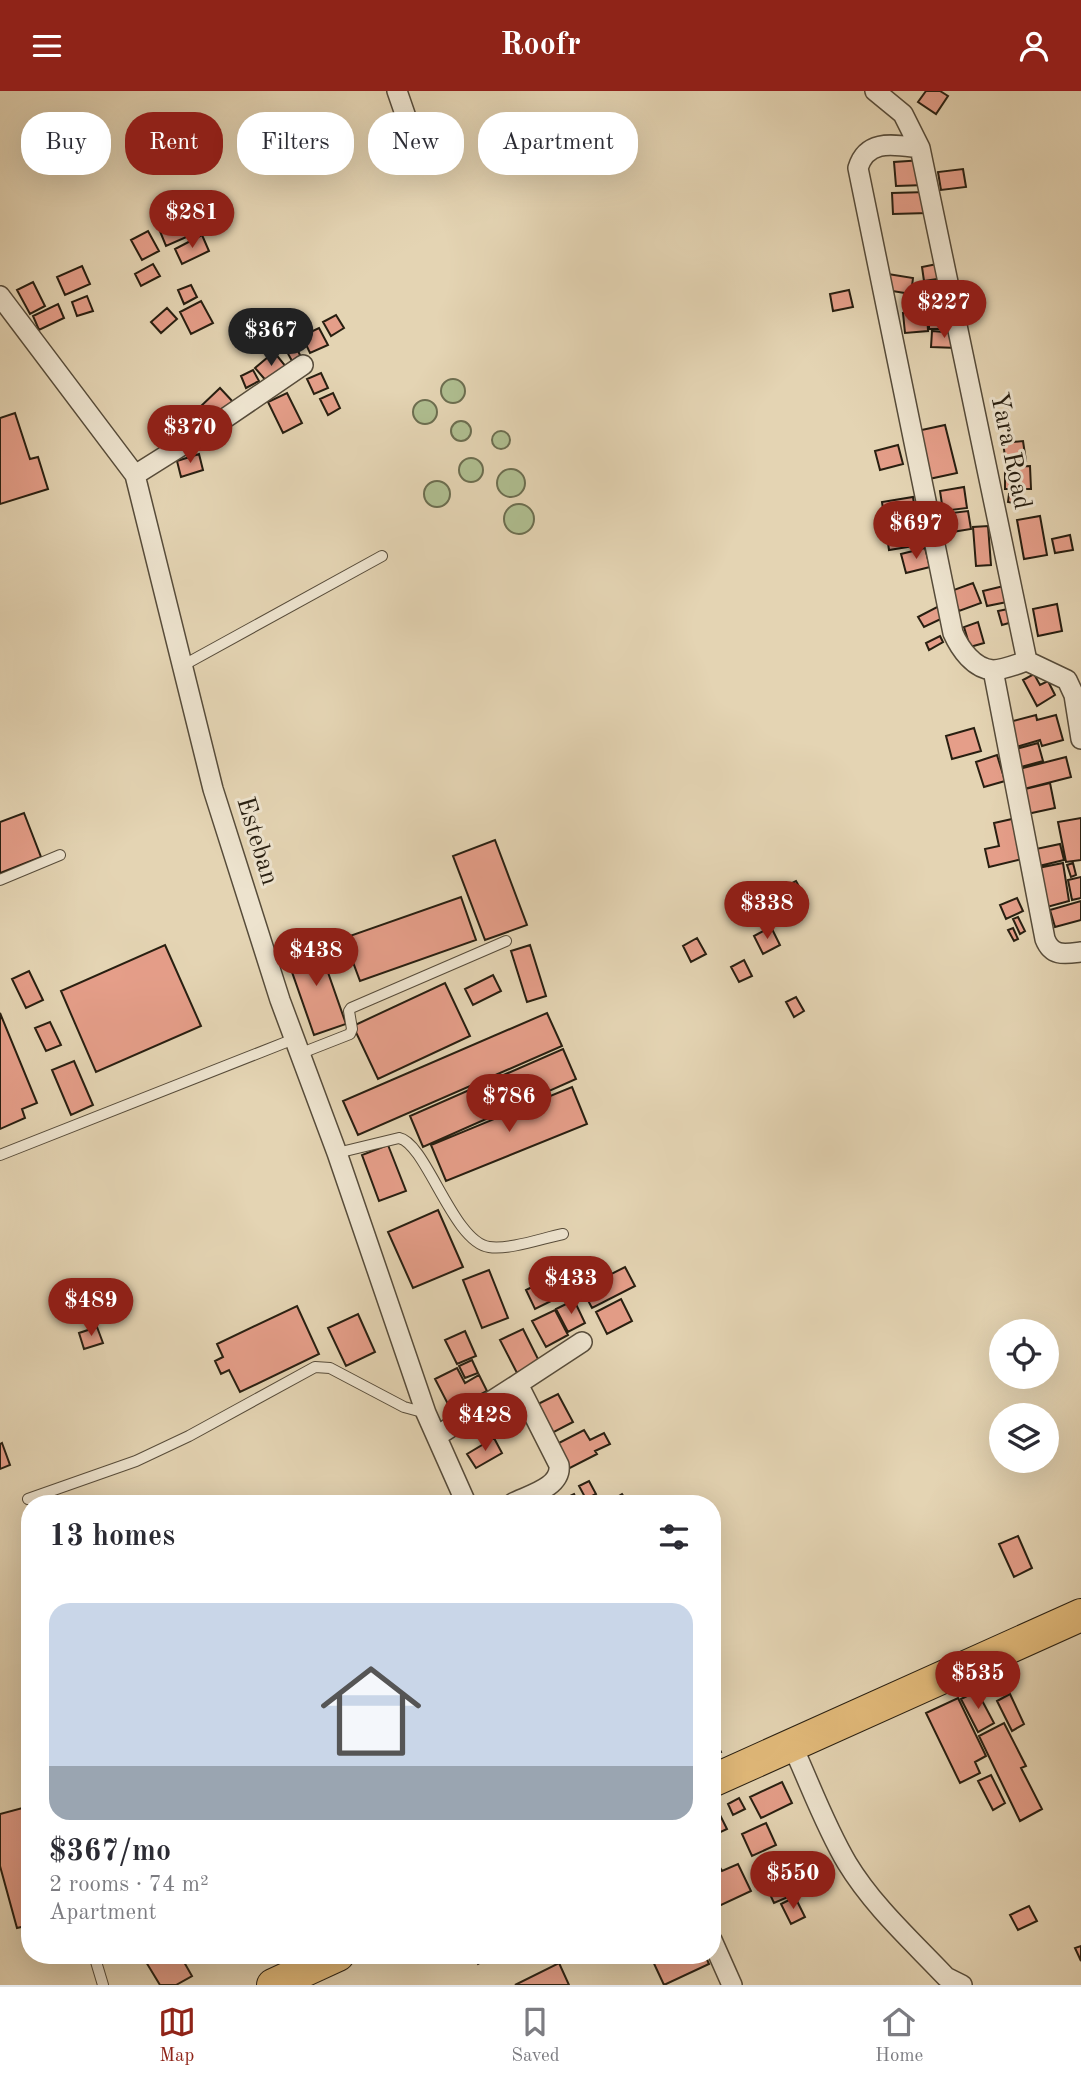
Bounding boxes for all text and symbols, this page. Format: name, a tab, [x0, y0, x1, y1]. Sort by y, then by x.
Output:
icon: menu	[28, 27, 66, 65]
icon: person	[1015, 27, 1053, 65]
text: Roofr	[500, 30, 581, 62]
chip: Buy	[21, 112, 111, 175]
chip: Rent	[125, 112, 223, 175]
chip: Filters	[237, 112, 354, 175]
chip: New	[368, 112, 464, 175]
chip: Apartment	[478, 112, 638, 175]
pin: $281	[151, 191, 233, 250]
text: $281	[165, 201, 219, 224]
pin: $227	[903, 281, 985, 340]
text: $227	[917, 291, 971, 314]
pin: $367	[230, 309, 312, 368]
text: $367	[244, 319, 298, 342]
street label: Yara Road	[985, 390, 1035, 512]
pin: $370	[149, 405, 231, 465]
text: $370	[163, 416, 217, 439]
pin: $697	[875, 501, 957, 561]
text: $697	[889, 512, 943, 535]
street label: Esteban	[231, 794, 283, 888]
pin: $338	[726, 881, 808, 941]
text: $338	[740, 892, 794, 915]
pin: $438	[275, 929, 357, 988]
text: $438	[289, 939, 343, 962]
pin: $786	[468, 1075, 550, 1134]
text: $786	[482, 1085, 536, 1108]
pin: $433	[530, 1257, 612, 1316]
text: $433	[544, 1267, 598, 1290]
pin: $489	[50, 1279, 132, 1338]
text: $489	[64, 1289, 118, 1312]
map controls	[989, 1319, 1059, 1473]
button: locate	[989, 1319, 1059, 1389]
pin: $428	[444, 1393, 526, 1453]
button: layers	[989, 1403, 1059, 1473]
text: $428	[458, 1404, 512, 1427]
icon: filters	[655, 1518, 693, 1556]
text: 13 homes	[49, 1522, 175, 1552]
icon: home	[308, 1648, 434, 1774]
pin: $535	[937, 1651, 1019, 1711]
text: $535	[951, 1662, 1005, 1685]
text: $367/mo	[49, 1837, 171, 1867]
pin: $550	[752, 1851, 834, 1911]
text: $550	[766, 1862, 820, 1885]
text: 2 rooms · 74 m²	[49, 1873, 209, 1896]
text: Apartment	[49, 1901, 157, 1924]
tab: Map	[158, 2003, 196, 2068]
tab: Saved	[511, 2003, 560, 2068]
tab: Home	[875, 2003, 923, 2068]

